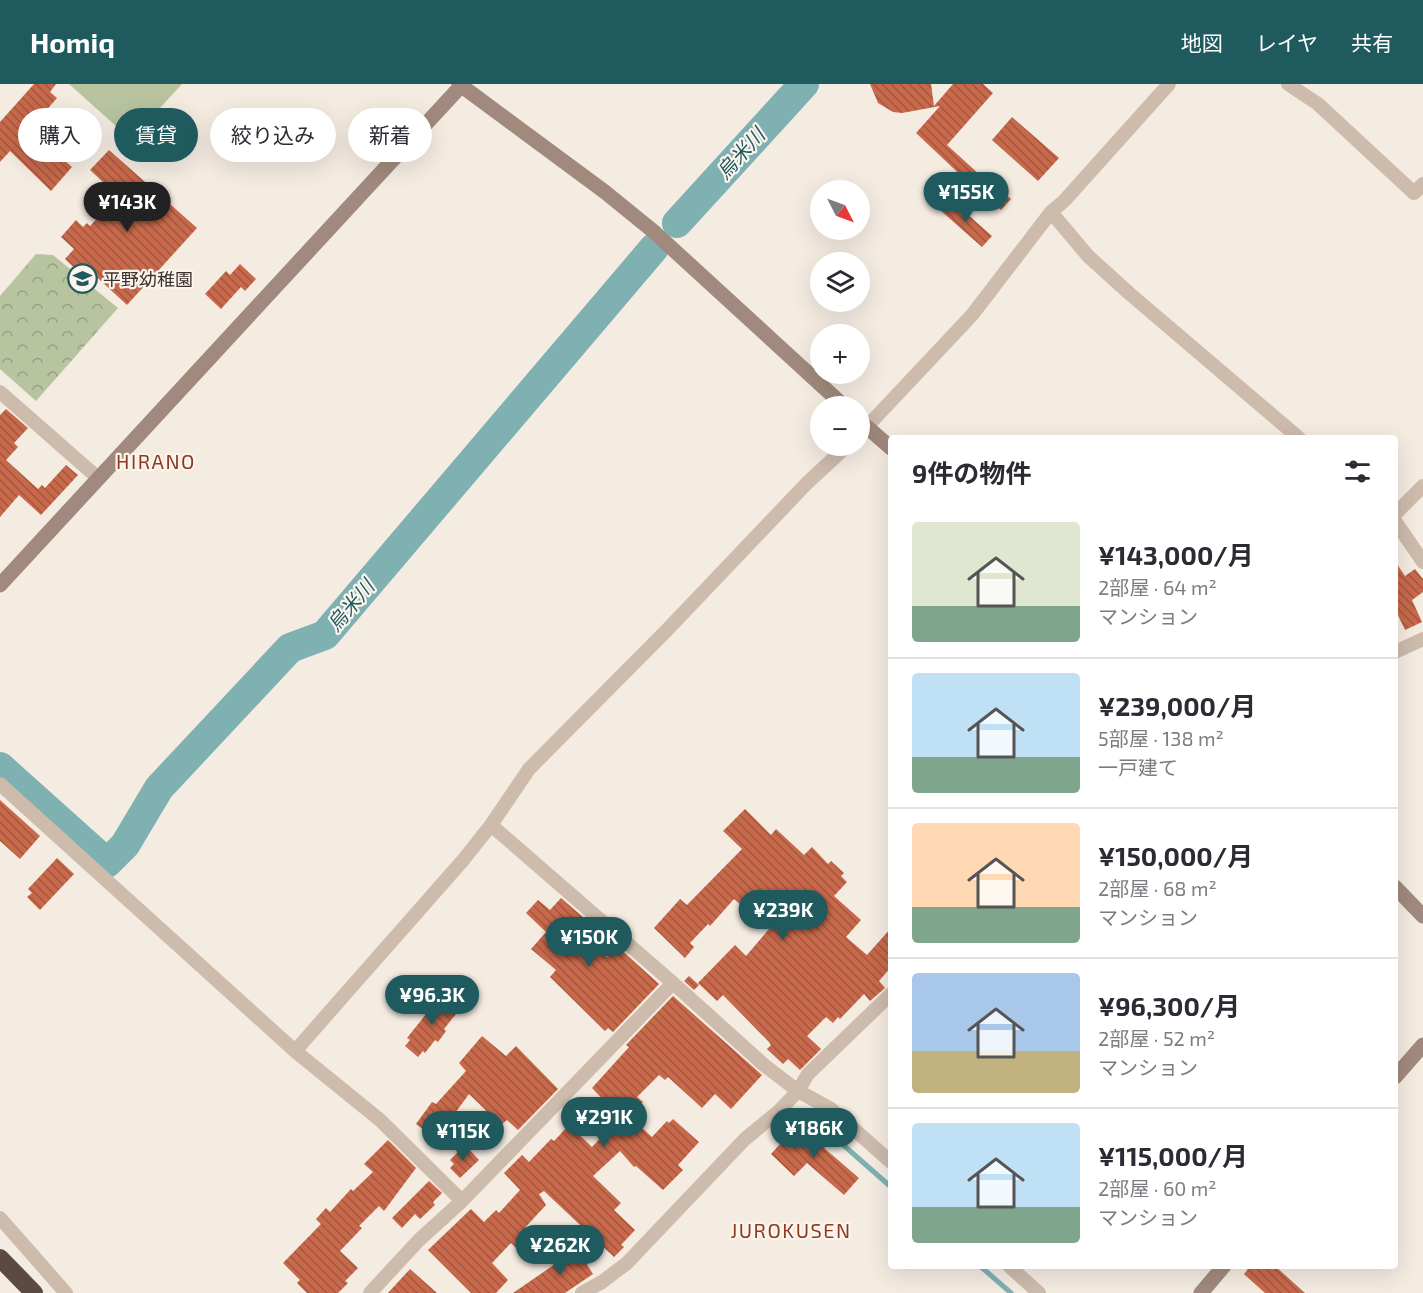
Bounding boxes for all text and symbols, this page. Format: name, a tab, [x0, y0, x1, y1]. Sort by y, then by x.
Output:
text: Homiq	[30, 25, 115, 59]
text: 地図	[1181, 30, 1223, 55]
text: レイヤ	[1256, 30, 1318, 55]
text: 共有	[1351, 30, 1393, 55]
chip: 購入	[18, 108, 102, 162]
chip: 賃貸	[114, 108, 198, 162]
chip: 絞り込み	[210, 108, 336, 162]
chip: 新着	[348, 108, 432, 162]
water label: 烏米川	[711, 121, 770, 183]
pin: ¥155K	[924, 172, 1008, 223]
text: ¥155K	[938, 179, 994, 203]
north arrow	[810, 180, 870, 240]
map controls	[810, 180, 870, 456]
pin: ¥143K	[85, 182, 169, 233]
text: ¥143K	[98, 189, 156, 213]
button: layers	[810, 252, 870, 312]
school or university icon: 平野幼稚園	[66, 263, 98, 295]
place label: 平野幼稚園	[103, 268, 193, 290]
button: +	[810, 324, 870, 384]
button: −	[810, 396, 870, 456]
district label: HIRANO	[116, 449, 196, 473]
icon: filters	[1341, 455, 1374, 488]
text: 9件の物件	[912, 457, 1031, 488]
text: ¥143,000/月	[1098, 539, 1254, 570]
icon: home	[960, 546, 1032, 618]
water label: 烏米川	[322, 573, 380, 636]
text: 2部屋 · 64 m²	[1098, 575, 1217, 599]
text: マンション	[1098, 604, 1198, 628]
text: ¥239,000/月	[1098, 690, 1256, 721]
icon: home	[960, 697, 1032, 769]
text: 5部屋 · 138 m²	[1098, 726, 1224, 750]
text: 一戸建て	[1098, 755, 1178, 779]
text: ¥150,000/月	[1098, 840, 1253, 871]
icon: home	[960, 847, 1032, 919]
text: 2部屋 · 68 m²	[1098, 876, 1217, 900]
pin: ¥239K	[741, 890, 825, 941]
text: ¥239K	[753, 897, 813, 921]
text: マンション	[1098, 905, 1198, 929]
pin: ¥150K	[547, 917, 631, 968]
text: ¥150K	[560, 924, 618, 948]
pin: ¥96.3K	[383, 975, 481, 1026]
text: ¥96.3K	[399, 982, 465, 1006]
text: ¥96,300/月	[1098, 990, 1240, 1021]
icon: home	[960, 997, 1032, 1069]
text: 2部屋 · 52 m²	[1098, 1026, 1215, 1050]
text: マンション	[1098, 1055, 1198, 1079]
pin: ¥291K	[562, 1097, 646, 1148]
text: ¥291K	[575, 1104, 633, 1128]
pin: ¥186K	[772, 1108, 856, 1159]
pin: ¥115K	[421, 1111, 505, 1162]
text: ¥186K	[785, 1115, 843, 1139]
text: ¥115K	[436, 1118, 490, 1142]
text: ¥115,000/月	[1098, 1140, 1248, 1171]
icon: home	[960, 1147, 1032, 1219]
text: 2部屋 · 60 m²	[1098, 1176, 1217, 1200]
text: マンション	[1098, 1205, 1198, 1229]
district label: JUROKUSEN	[731, 1218, 852, 1242]
pin: ¥262K	[518, 1225, 602, 1276]
text: ¥262K	[530, 1232, 591, 1256]

